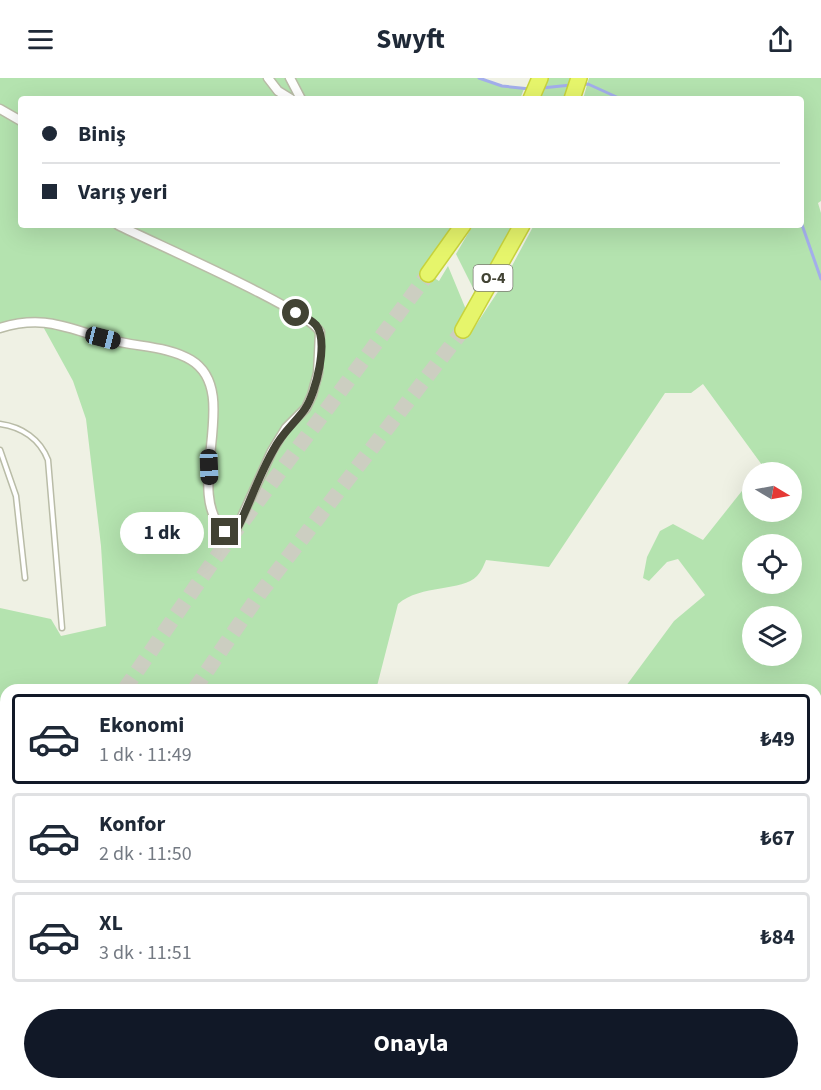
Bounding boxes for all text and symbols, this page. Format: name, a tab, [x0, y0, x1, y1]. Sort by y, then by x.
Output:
text: Swyft	[376, 20, 445, 59]
icon: menu	[24, 23, 57, 56]
icon: share	[764, 23, 797, 56]
text: Biniş	[78, 118, 126, 150]
text: Varış yeri	[78, 176, 168, 208]
road number: O-4	[474, 265, 512, 291]
route start	[282, 299, 309, 326]
car	[83, 325, 123, 351]
car	[199, 449, 219, 485]
north arrow	[742, 462, 802, 522]
map controls	[742, 462, 802, 666]
callout: 1 dk	[120, 511, 204, 553]
route end	[211, 518, 238, 545]
text: 1 dk	[144, 519, 180, 547]
button: locate	[742, 534, 802, 594]
button: layers	[742, 606, 802, 666]
text: Ekonomi	[99, 709, 184, 741]
icon: car	[27, 712, 81, 766]
text: ₺49	[760, 723, 795, 755]
text: 1 dk · 11:49	[99, 741, 192, 769]
text: Konfor	[99, 808, 165, 840]
icon: car	[27, 811, 81, 865]
text: ₺67	[760, 822, 795, 854]
text: 2 dk · 11:50	[99, 840, 192, 868]
text: XL	[99, 907, 123, 939]
icon: car	[27, 910, 81, 964]
text: ₺84	[760, 921, 795, 953]
text: 3 dk · 11:51	[99, 939, 192, 967]
button: Onayla	[24, 1009, 798, 1078]

